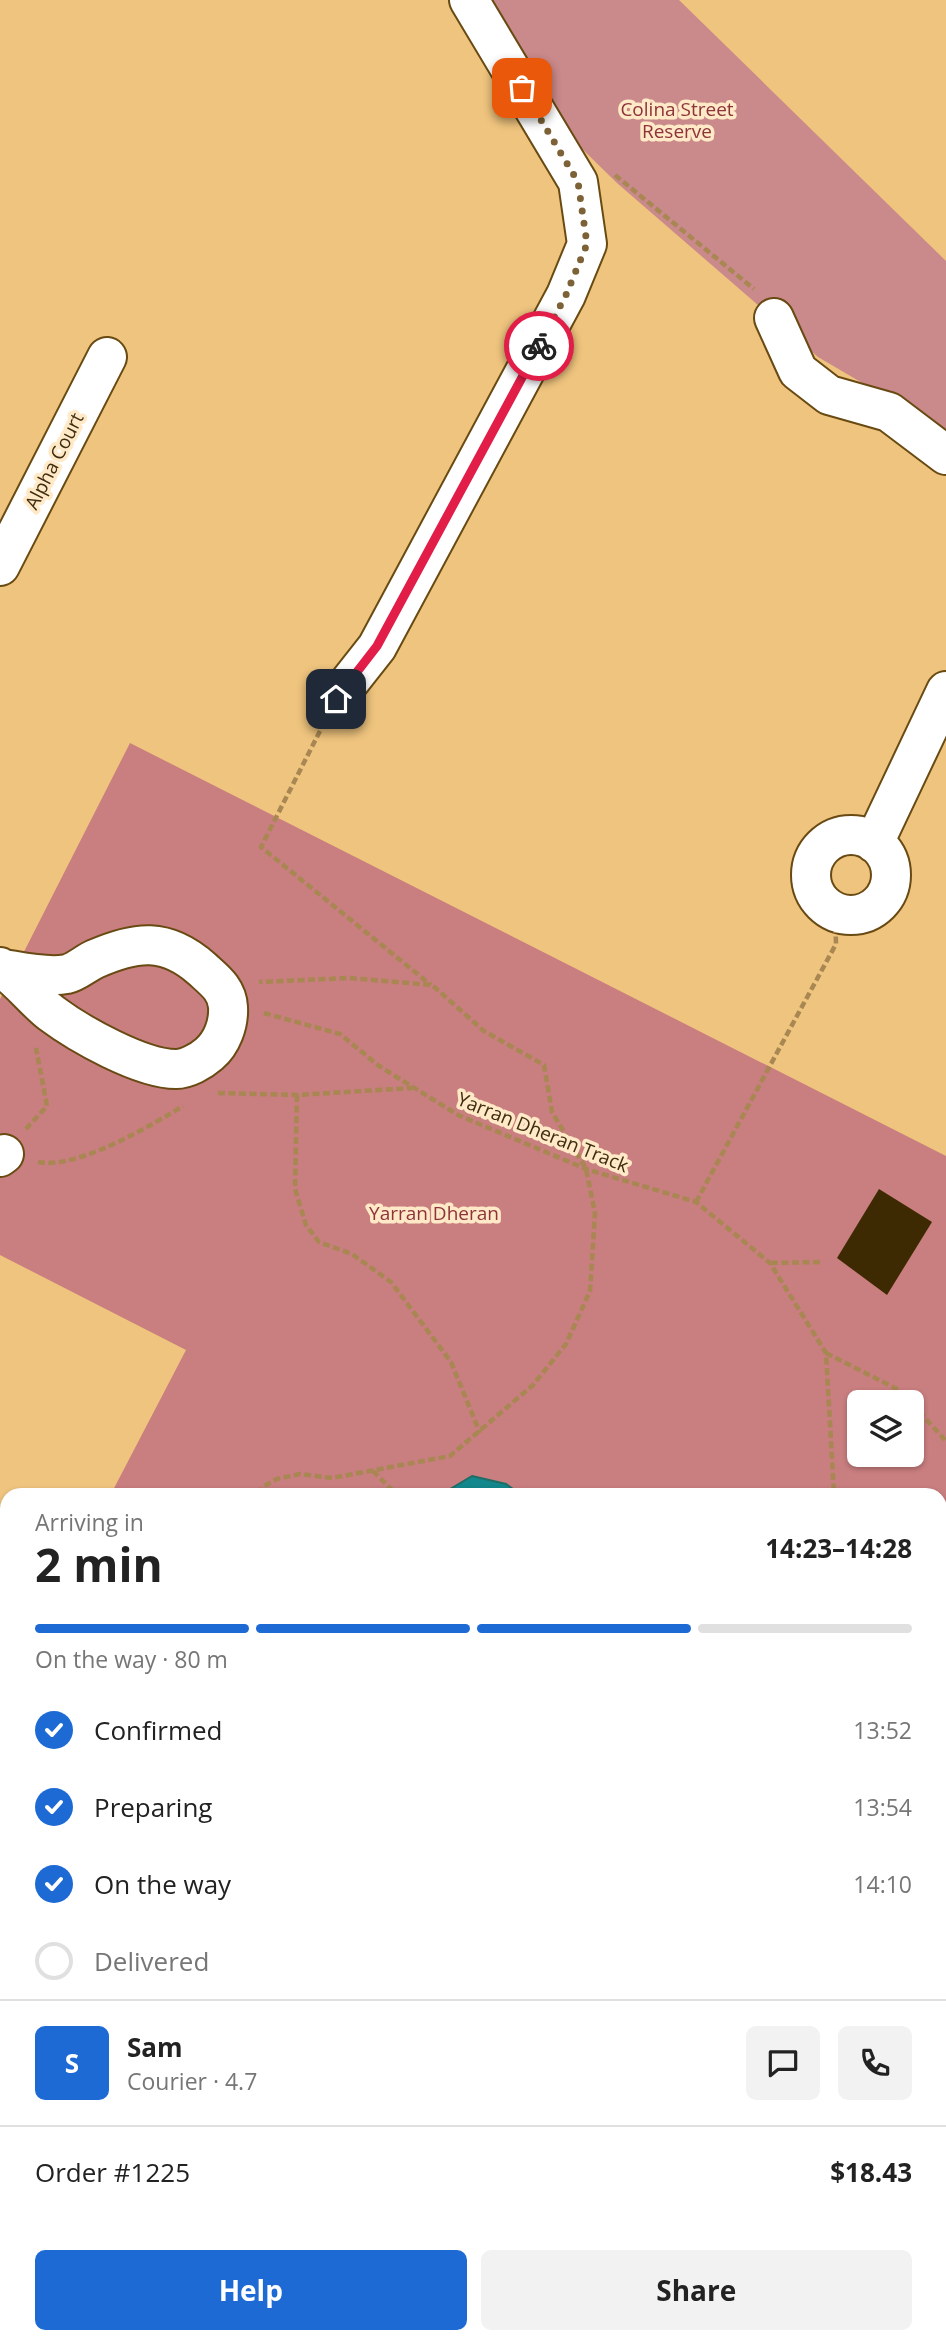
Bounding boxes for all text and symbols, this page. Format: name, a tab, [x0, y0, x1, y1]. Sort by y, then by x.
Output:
pin	[492, 58, 552, 118]
icon: bag	[503, 69, 541, 107]
park label: Colina Street Reserve	[620, 96, 734, 144]
courier	[504, 311, 574, 381]
icon: bike	[520, 327, 558, 365]
street label: Alpha Court	[19, 408, 90, 514]
pin	[306, 669, 366, 729]
icon: home	[317, 680, 355, 718]
street label: Yarran Dheran Track	[453, 1086, 633, 1178]
park label: Yarran Dheran	[369, 1200, 499, 1226]
map controls	[847, 1390, 924, 1467]
button: layers	[847, 1390, 924, 1467]
text: Arriving in	[35, 1506, 144, 1538]
text: 14:23–14:28	[765, 1530, 912, 1566]
text: 2 min	[35, 1533, 163, 1595]
text: On the way · 80 m	[35, 1643, 228, 1675]
icon: check	[35, 1711, 73, 1749]
text: Confirmed	[94, 1712, 222, 1748]
text: 13:52	[853, 1714, 912, 1746]
icon: check	[35, 1788, 73, 1826]
text: Preparing	[94, 1789, 212, 1825]
text: 13:54	[853, 1791, 912, 1823]
icon: check	[35, 1865, 73, 1903]
text: On the way	[94, 1866, 231, 1902]
text: 14:10	[853, 1868, 912, 1900]
text: Delivered	[94, 1943, 209, 1979]
button: chat	[746, 2026, 820, 2100]
button: phone	[838, 2026, 912, 2100]
text: Sam	[127, 2029, 183, 2065]
text: S	[65, 2045, 79, 2081]
text: Courier · 4.7	[127, 2065, 257, 2097]
text: Order #1225	[35, 2154, 190, 2190]
text: $18.43	[830, 2154, 912, 2190]
button: Help	[35, 2250, 467, 2330]
button: Share	[481, 2250, 912, 2330]

